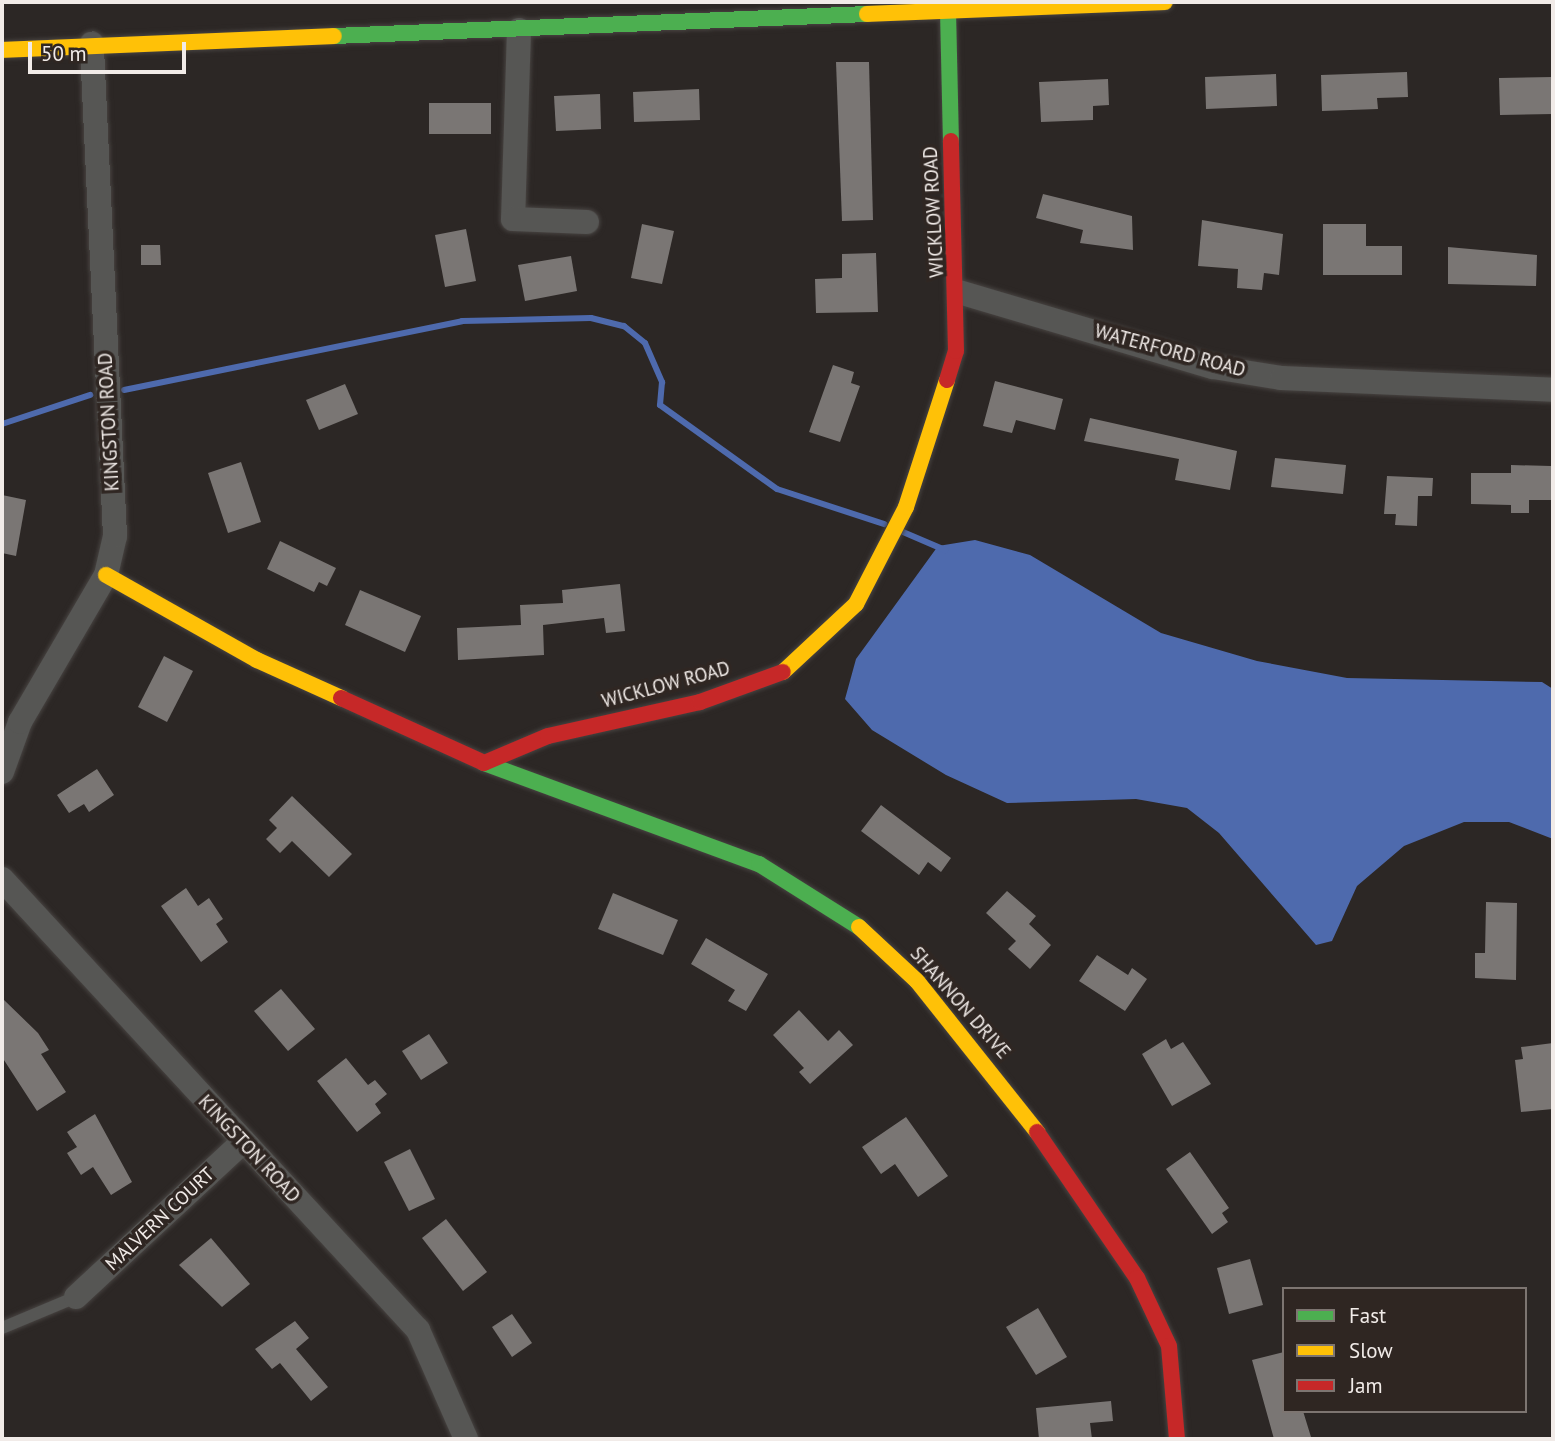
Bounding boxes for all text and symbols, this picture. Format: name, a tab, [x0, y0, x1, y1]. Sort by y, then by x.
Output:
scale bar	[32, 28, 189, 72]
text: 50 m	[41, 40, 87, 67]
street label: WICKLOW ROAD	[919, 145, 949, 279]
street label: WATERFORD ROAD	[1092, 320, 1248, 382]
street label: KINGSTON ROAD	[94, 352, 124, 492]
street label: WICKLOW ROAD	[599, 657, 733, 713]
street label: SHANNON DRIVE	[905, 942, 1015, 1064]
street label: KINGSTON ROAD	[193, 1091, 305, 1207]
street label: MALVERN COURT	[101, 1163, 219, 1275]
legend	[1282, 1287, 1527, 1413]
text: Fast	[1349, 1302, 1386, 1329]
text: Slow	[1349, 1337, 1393, 1364]
text: Jam	[1349, 1372, 1383, 1399]

